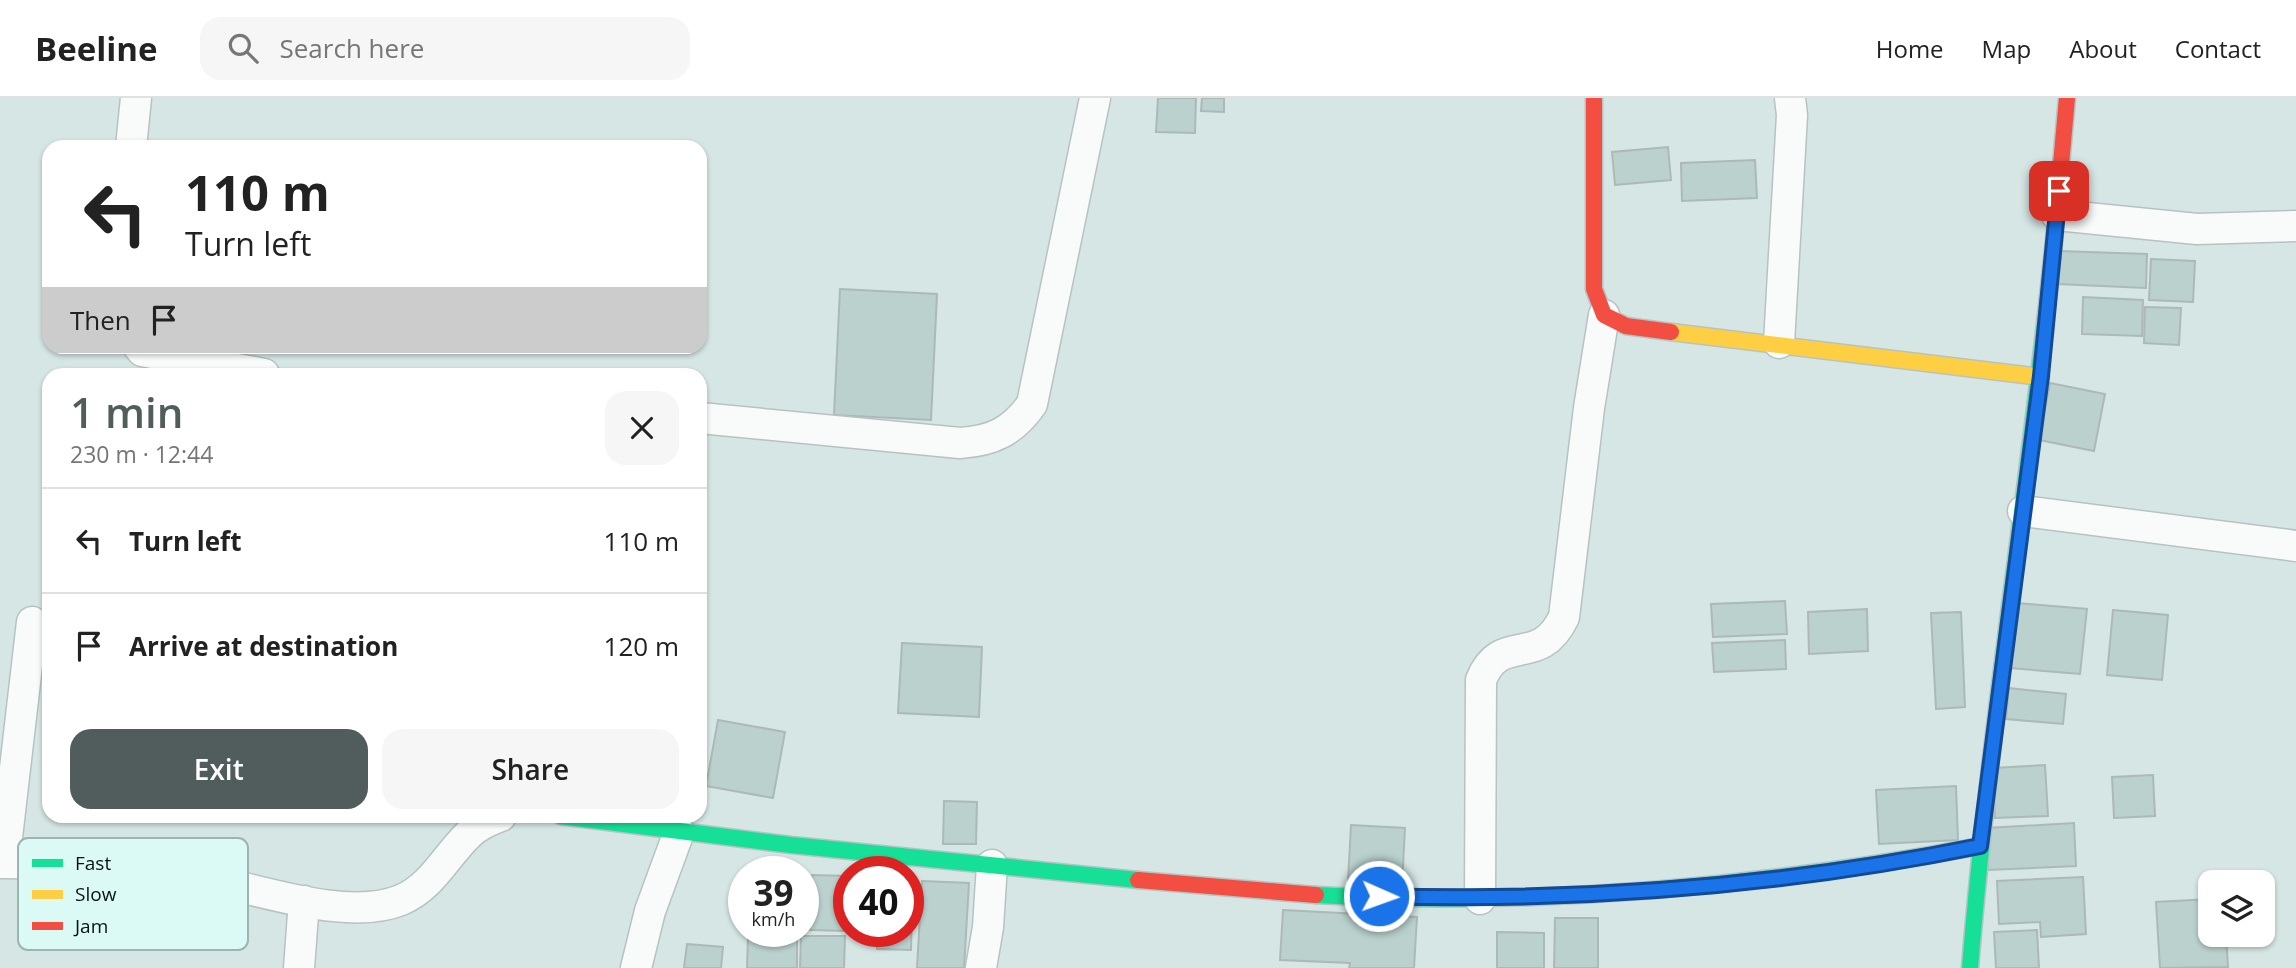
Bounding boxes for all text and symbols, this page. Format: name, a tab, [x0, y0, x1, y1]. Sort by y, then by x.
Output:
search box	[200, 17, 690, 80]
text: Beeline	[35, 26, 158, 71]
icon: search	[224, 29, 262, 67]
text: Search here	[280, 30, 424, 66]
text: Home	[1876, 32, 1944, 65]
text: Map	[1982, 32, 2031, 65]
text: About	[2069, 32, 2137, 65]
text: Contact	[2175, 32, 2261, 65]
text: 110 m	[185, 159, 330, 225]
pin	[2029, 161, 2089, 221]
icon: left	[70, 168, 161, 259]
icon: arrive	[2040, 172, 2078, 210]
text: Turn left	[185, 222, 311, 265]
icon: arrive	[145, 301, 183, 339]
text: Then	[70, 302, 131, 338]
text: 1 min	[70, 383, 183, 440]
button: close	[605, 391, 679, 465]
text: 230 m · 12:44	[70, 438, 213, 470]
icon: left	[70, 522, 108, 560]
text: Turn left	[129, 523, 241, 559]
text: 110 m	[604, 523, 679, 559]
icon: arrive	[70, 627, 108, 665]
text: Arrive at destination	[129, 628, 398, 664]
text: 120 m	[604, 628, 679, 664]
button: Exit	[70, 729, 368, 809]
button: Share	[382, 729, 679, 809]
legend	[18, 838, 248, 950]
text: Fast	[75, 850, 111, 876]
speed limit sign: 40	[833, 856, 924, 947]
position arrow	[1342, 859, 1416, 933]
text: 39	[753, 869, 794, 916]
map controls	[2198, 870, 2275, 947]
button: layers	[2198, 870, 2275, 947]
text: Slow	[75, 881, 117, 907]
text: km/h	[752, 907, 795, 931]
text: Jam	[73, 913, 108, 939]

